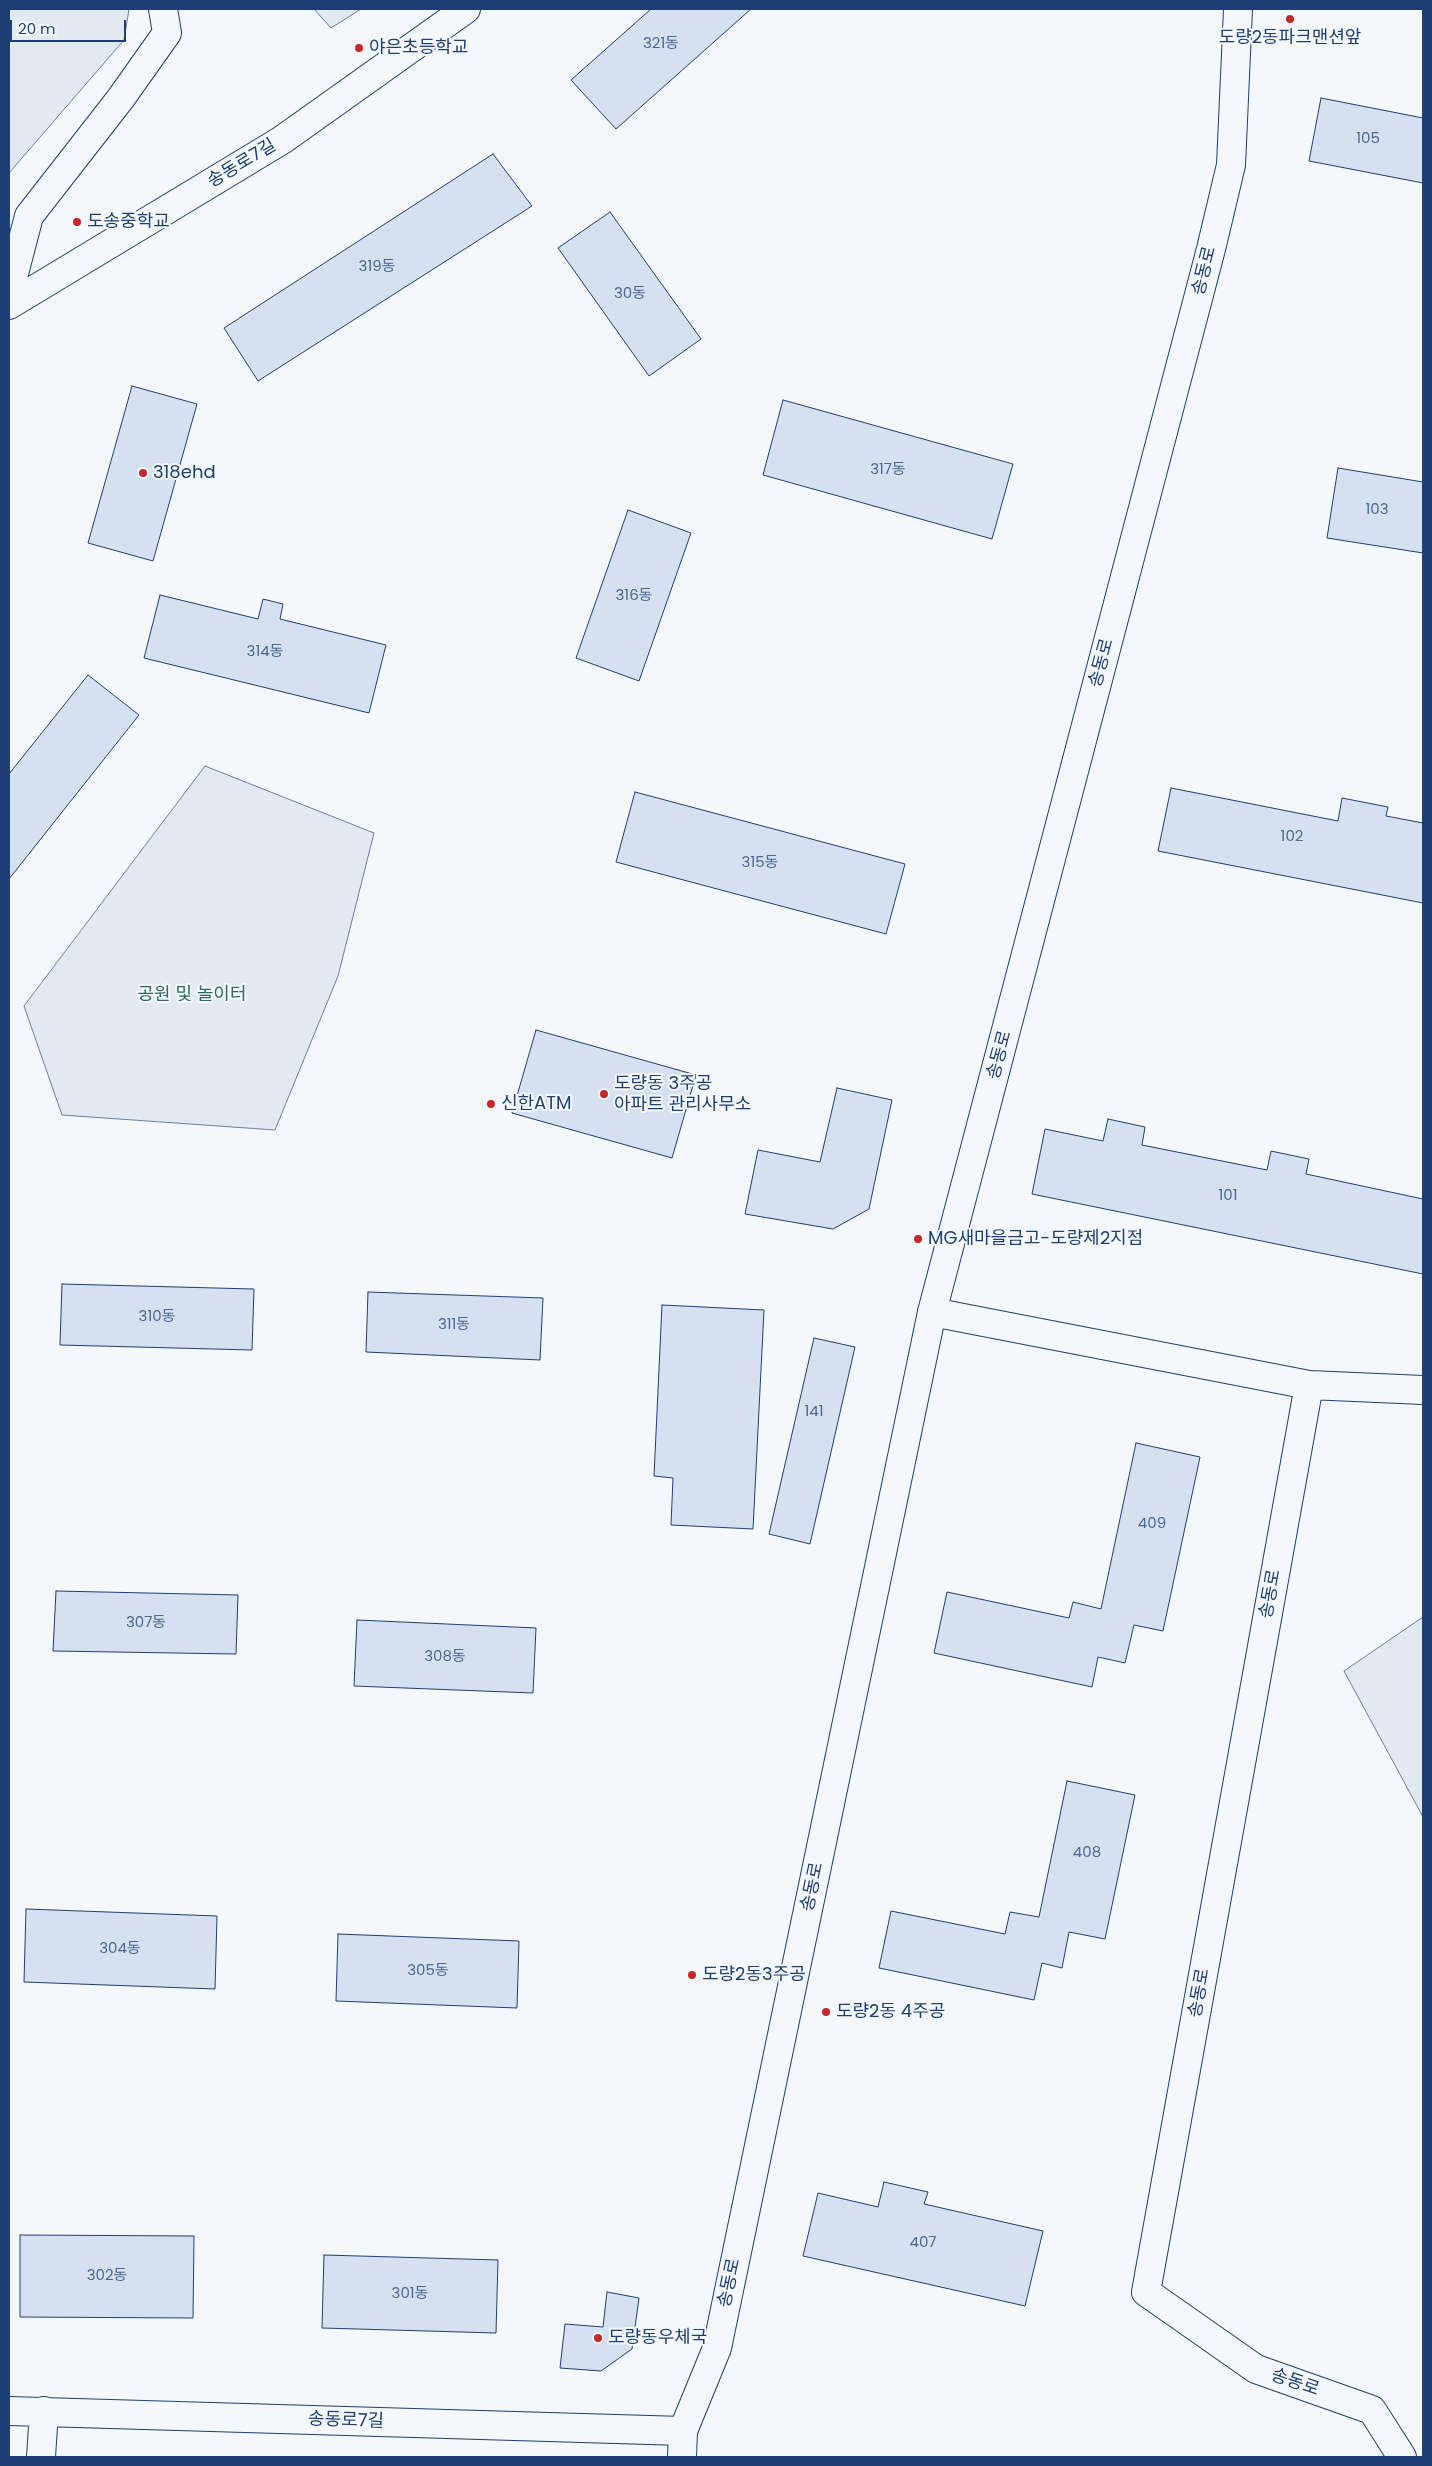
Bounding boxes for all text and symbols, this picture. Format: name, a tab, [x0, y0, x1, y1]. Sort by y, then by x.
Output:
scale bar	[12, 10, 129, 42]
marker: 도량2동파크맨션앞	[1284, 13, 1296, 25]
text: 20 m	[18, 18, 56, 39]
place label: 도량2동파크맨션앞	[1219, 27, 1361, 49]
house number: 321동	[643, 35, 679, 53]
place label: 야은초등학교	[369, 37, 468, 59]
marker: 야은초등학교	[353, 42, 365, 54]
house number: 105	[1356, 130, 1380, 148]
street label: 송동로7길	[204, 135, 280, 193]
place label: 도송중학교	[87, 211, 170, 233]
marker: 도송중학교	[71, 216, 83, 228]
street label: 송동로	[1189, 244, 1221, 298]
house number: 319동	[359, 258, 395, 276]
house number: 30동	[614, 285, 646, 303]
house number: 317동	[870, 461, 906, 479]
place label: 318ehd	[153, 462, 216, 484]
marker: 318ehd	[137, 467, 149, 479]
house number: 103	[1365, 501, 1389, 519]
house number: 316동	[616, 587, 652, 605]
street label: 송동로	[1085, 636, 1119, 690]
house number: 314동	[247, 643, 283, 661]
house number: 102	[1281, 828, 1303, 846]
house number: 315동	[742, 854, 778, 872]
park label: 공원 및 놀이터	[138, 984, 246, 1006]
street label: 송동로	[983, 1028, 1017, 1082]
place label: 도량동 3주공 아파트 관리사무소	[614, 1073, 751, 1116]
marker: 도량동 3주공 아파트 관리사무소	[598, 1088, 610, 1100]
place label: 신한ATM	[501, 1093, 571, 1115]
marker: 신한ATM	[485, 1098, 497, 1110]
house number: 101	[1218, 1187, 1238, 1205]
place label: MG새마을금고-도량제2지점	[928, 1228, 1143, 1250]
marker: MG새마을금고-도량제2지점	[912, 1233, 924, 1245]
house number: 310동	[139, 1308, 175, 1326]
house number: 311동	[438, 1316, 470, 1334]
house number: 141	[804, 1403, 824, 1421]
house number: 409	[1138, 1515, 1166, 1533]
street label: 송동로	[1256, 1568, 1286, 1620]
house number: 307동	[126, 1614, 166, 1632]
house number: 308동	[424, 1648, 466, 1666]
house number: 408	[1073, 1844, 1101, 1862]
street label: 송동로	[797, 1860, 829, 1914]
house number: 304동	[99, 1940, 141, 1958]
house number: 305동	[407, 1962, 449, 1980]
place label: 도량2동3주공	[702, 1964, 806, 1986]
street label: 송동로	[1185, 1967, 1215, 2019]
marker: 도량2동3주공	[686, 1969, 698, 1981]
place label: 도량2동 4주공	[836, 2001, 945, 2023]
marker: 도량2동 4주공	[820, 2006, 832, 2018]
house number: 407	[909, 2234, 937, 2252]
street label: 송동로	[714, 2256, 746, 2310]
house number: 302동	[87, 2267, 127, 2285]
house number: 301동	[392, 2285, 428, 2303]
place label: 도량동우체국	[608, 2327, 707, 2349]
marker: 도량동우체국	[592, 2332, 604, 2344]
street label: 송동로	[1268, 2365, 1322, 2401]
street label: 송동로7길	[308, 2409, 384, 2433]

